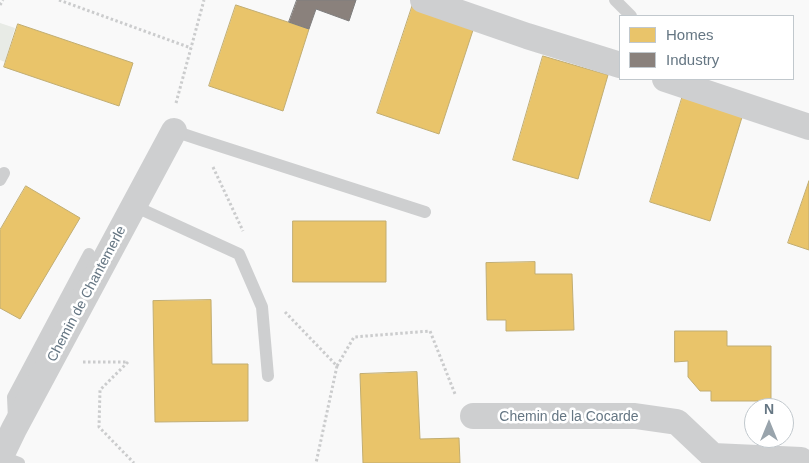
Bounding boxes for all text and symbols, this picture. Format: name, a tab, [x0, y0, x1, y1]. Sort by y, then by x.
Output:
legend	[619, 15, 794, 80]
text: Homes	[666, 26, 714, 43]
text: Industry	[666, 51, 719, 68]
street label: Chemin de Chantemerle	[44, 223, 130, 365]
north arrow	[744, 398, 794, 448]
text: N	[764, 401, 774, 417]
street label: Chemin de la Cocarde	[499, 409, 639, 425]

